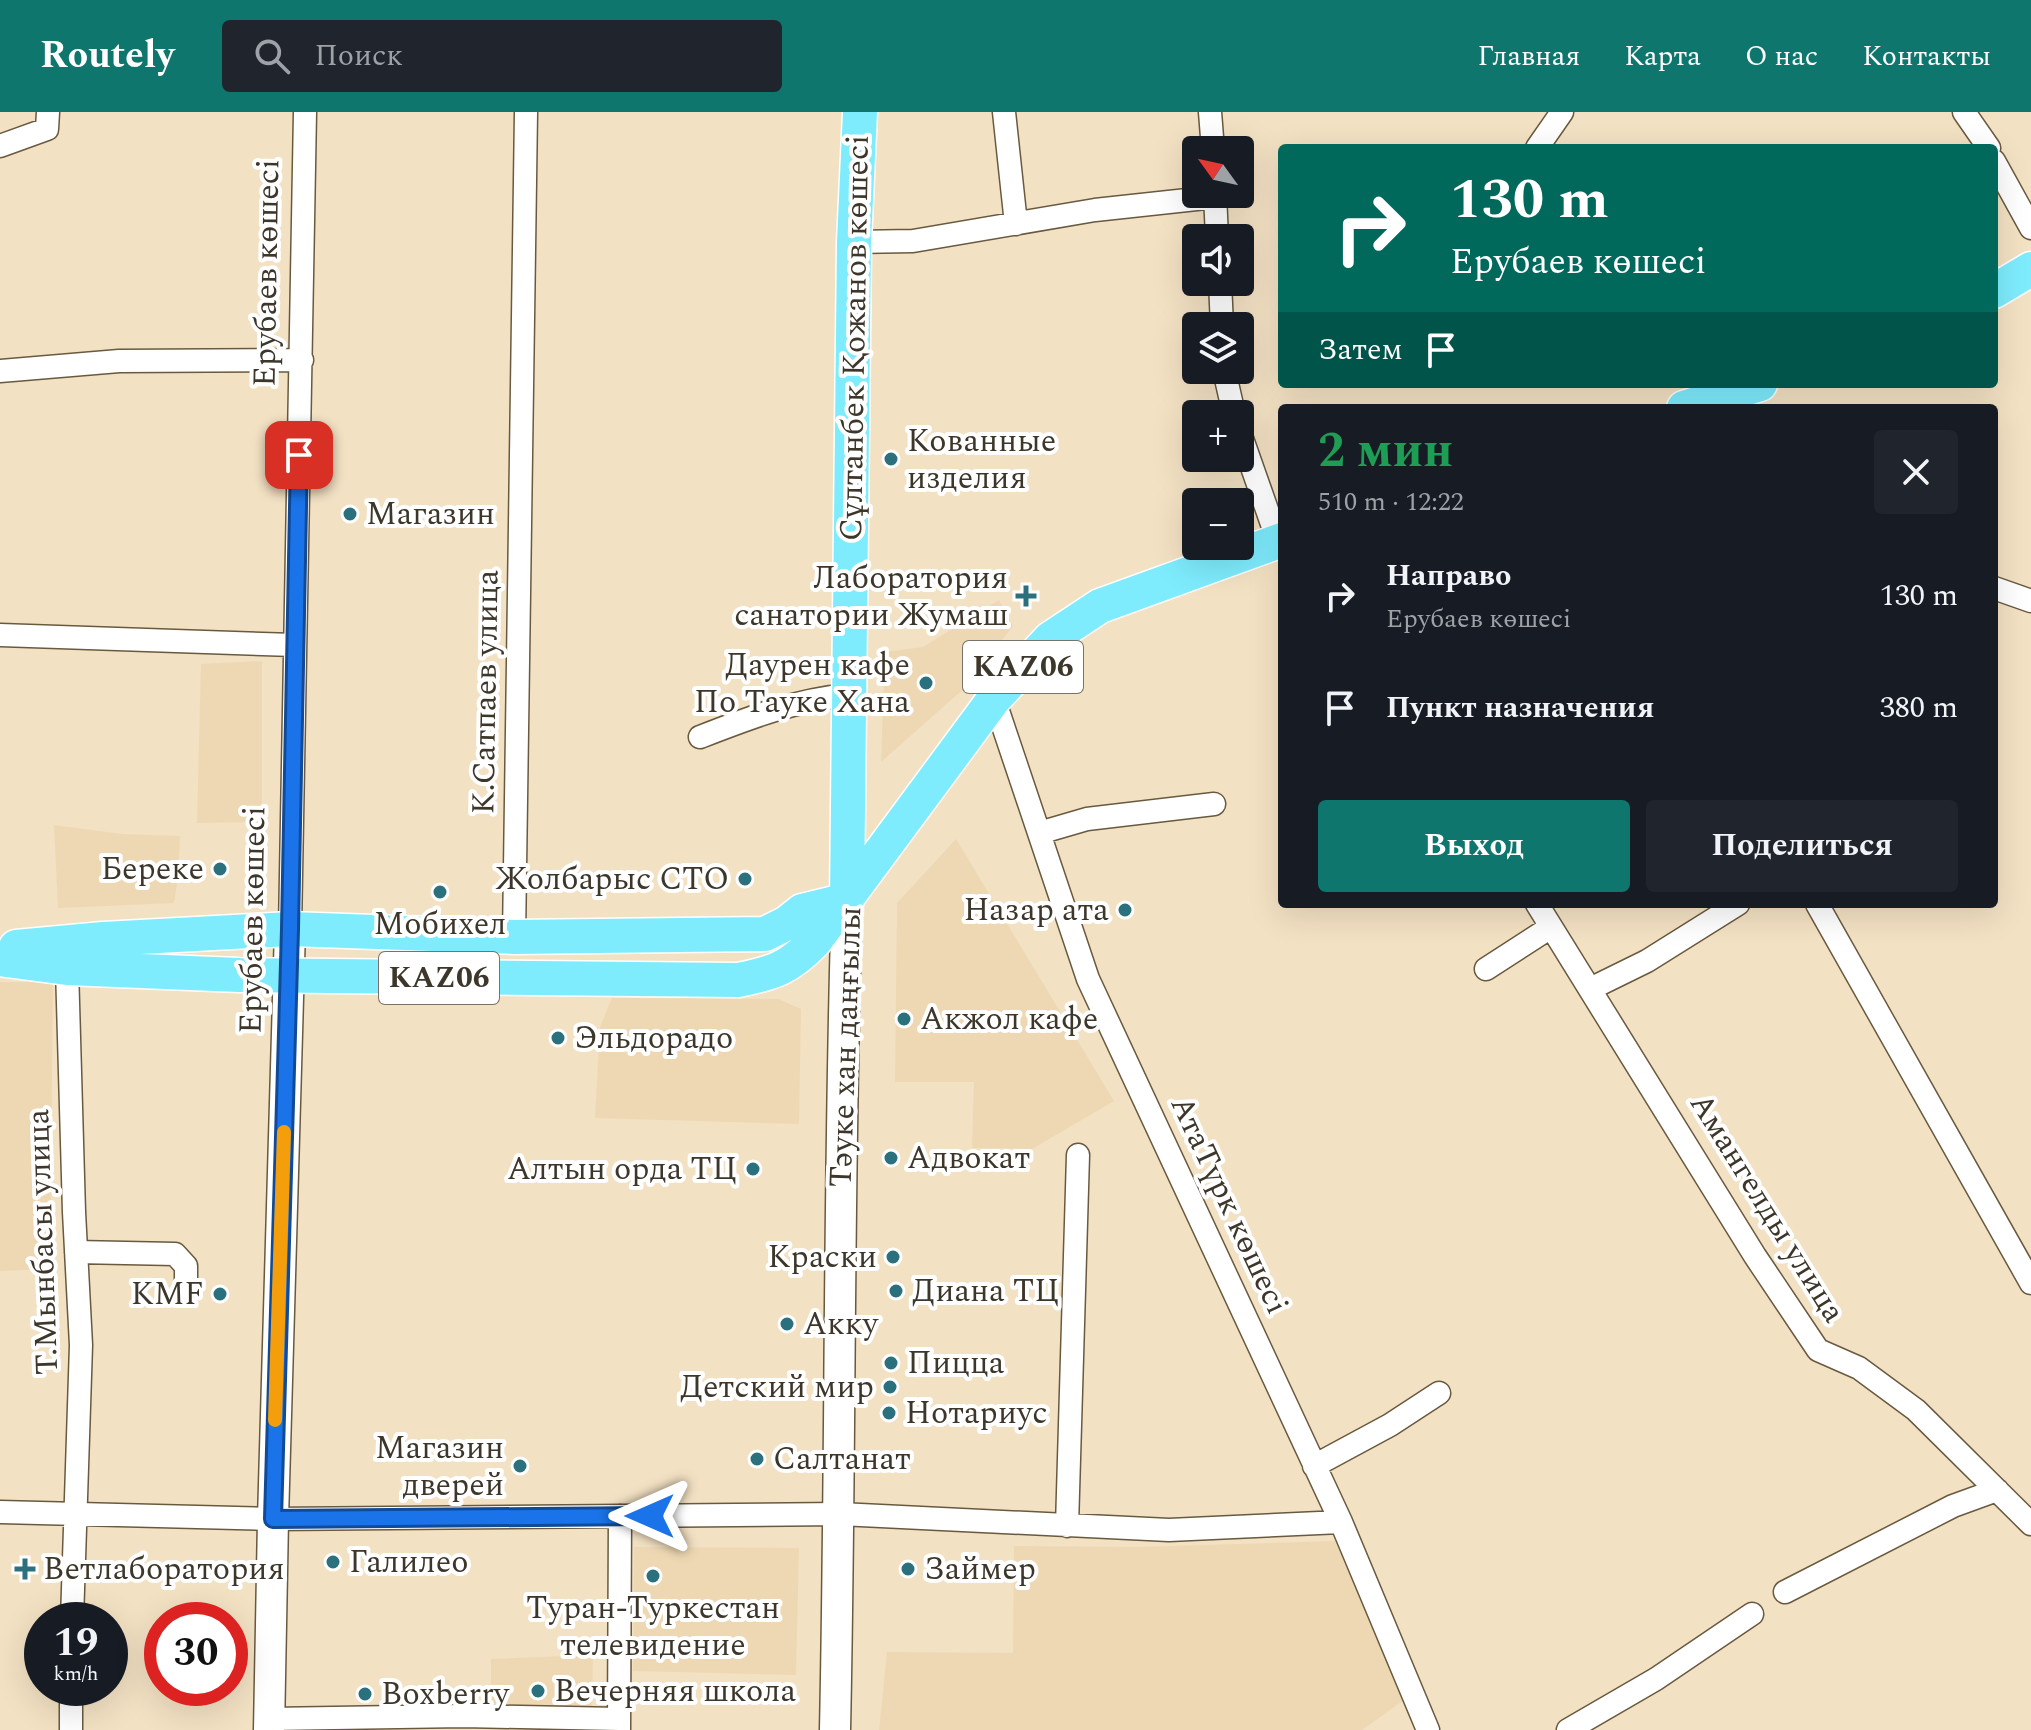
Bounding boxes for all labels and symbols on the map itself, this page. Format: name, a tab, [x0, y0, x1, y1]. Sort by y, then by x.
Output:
street label: Сұлтанбек Қожанов көшесі	[827, 134, 883, 542]
north arrow	[1182, 136, 1254, 208]
street label: Ерубаев көшесі	[241, 159, 293, 387]
place label: Кованные изделия	[907, 417, 1056, 503]
pin	[265, 421, 333, 489]
marker: Кованные изделия	[882, 450, 900, 468]
place label: Магазин	[366, 490, 495, 539]
marker: Магазин	[341, 505, 359, 523]
place label: Лаборатория санатории Жумаш	[734, 554, 1008, 640]
street label: К.Сатпаев улица	[459, 569, 513, 815]
marker: Лаборатория санатории Жумаш	[1015, 585, 1037, 607]
place label: Даурен кафе По Тауке Хана	[694, 641, 910, 727]
road number: KАZ06	[963, 641, 1083, 693]
marker: Даурен кафе По Тауке Хана	[917, 674, 935, 692]
street label: Ерубаев көшесі	[227, 806, 279, 1034]
place label: Береке	[101, 845, 204, 894]
place label: Жолбарыс СТО	[495, 855, 729, 904]
marker: Береке	[211, 860, 229, 878]
marker: Жолбарыс СТО	[736, 870, 754, 888]
marker: Мобихел	[431, 883, 449, 901]
place label: Назар ата	[963, 886, 1109, 935]
place label: Мобихел	[374, 900, 506, 949]
marker: Назар ата	[1116, 901, 1134, 919]
street label: Тәуке хан даңғылы	[817, 906, 875, 1188]
road number: KАZ06	[379, 952, 499, 1004]
place label: Акжол кафе	[920, 995, 1098, 1044]
marker: Акжол кафе	[895, 1010, 913, 1028]
place label: Эльдорадо	[574, 1014, 733, 1063]
marker: Эльдорадо	[549, 1029, 567, 1047]
street label: Амангелды улица	[1677, 1083, 1858, 1333]
street label: АтаТүрк көшесі	[1157, 1088, 1301, 1322]
street label: Т.Мынбасы улица	[14, 1108, 72, 1376]
place label: Адвокат	[907, 1134, 1030, 1183]
place label: Алтын орда ТЦ	[507, 1145, 737, 1194]
marker: Адвокат	[882, 1149, 900, 1167]
marker: Алтын орда ТЦ	[744, 1160, 762, 1178]
place label: Краски	[768, 1233, 877, 1282]
marker: Краски	[884, 1248, 902, 1266]
place label: Диана ТЦ	[912, 1267, 1059, 1316]
place label: KMF	[131, 1270, 204, 1319]
marker: Диана ТЦ	[887, 1282, 905, 1300]
marker: KMF	[211, 1285, 229, 1303]
place label: Акку	[803, 1300, 880, 1349]
marker: Акку	[778, 1315, 796, 1333]
place label: Пицца	[907, 1339, 1005, 1388]
marker: Пицца	[882, 1354, 900, 1372]
place label: Детский мир	[680, 1363, 874, 1412]
marker: Детский мир	[881, 1378, 899, 1396]
place label: Нотариус	[905, 1389, 1048, 1438]
marker: Нотариус	[880, 1404, 898, 1422]
place label: Магазин дверей	[375, 1424, 504, 1510]
place label: Салтанат	[773, 1435, 911, 1484]
marker: Салтанат	[748, 1450, 766, 1468]
marker: Магазин дверей	[511, 1457, 529, 1475]
position arrow	[608, 1474, 692, 1558]
place label: Галилео	[349, 1538, 468, 1587]
place label: Ветлаборатория	[43, 1545, 285, 1594]
place label: Займер	[924, 1545, 1036, 1594]
marker: Галилео	[324, 1553, 342, 1571]
marker: Ветлаборатория	[14, 1558, 36, 1580]
marker: Займер	[899, 1560, 917, 1578]
marker: Туран-Туркестан телевидение	[644, 1567, 662, 1585]
place label: Туран-Туркестан телевидение	[526, 1584, 780, 1670]
speed limit sign: 30	[144, 1602, 248, 1706]
place label: Вечерняя школа	[554, 1667, 796, 1716]
place label: Boxberry	[381, 1670, 511, 1719]
marker: Вечерняя школа	[529, 1682, 547, 1700]
marker: Boxberry	[356, 1685, 374, 1703]

